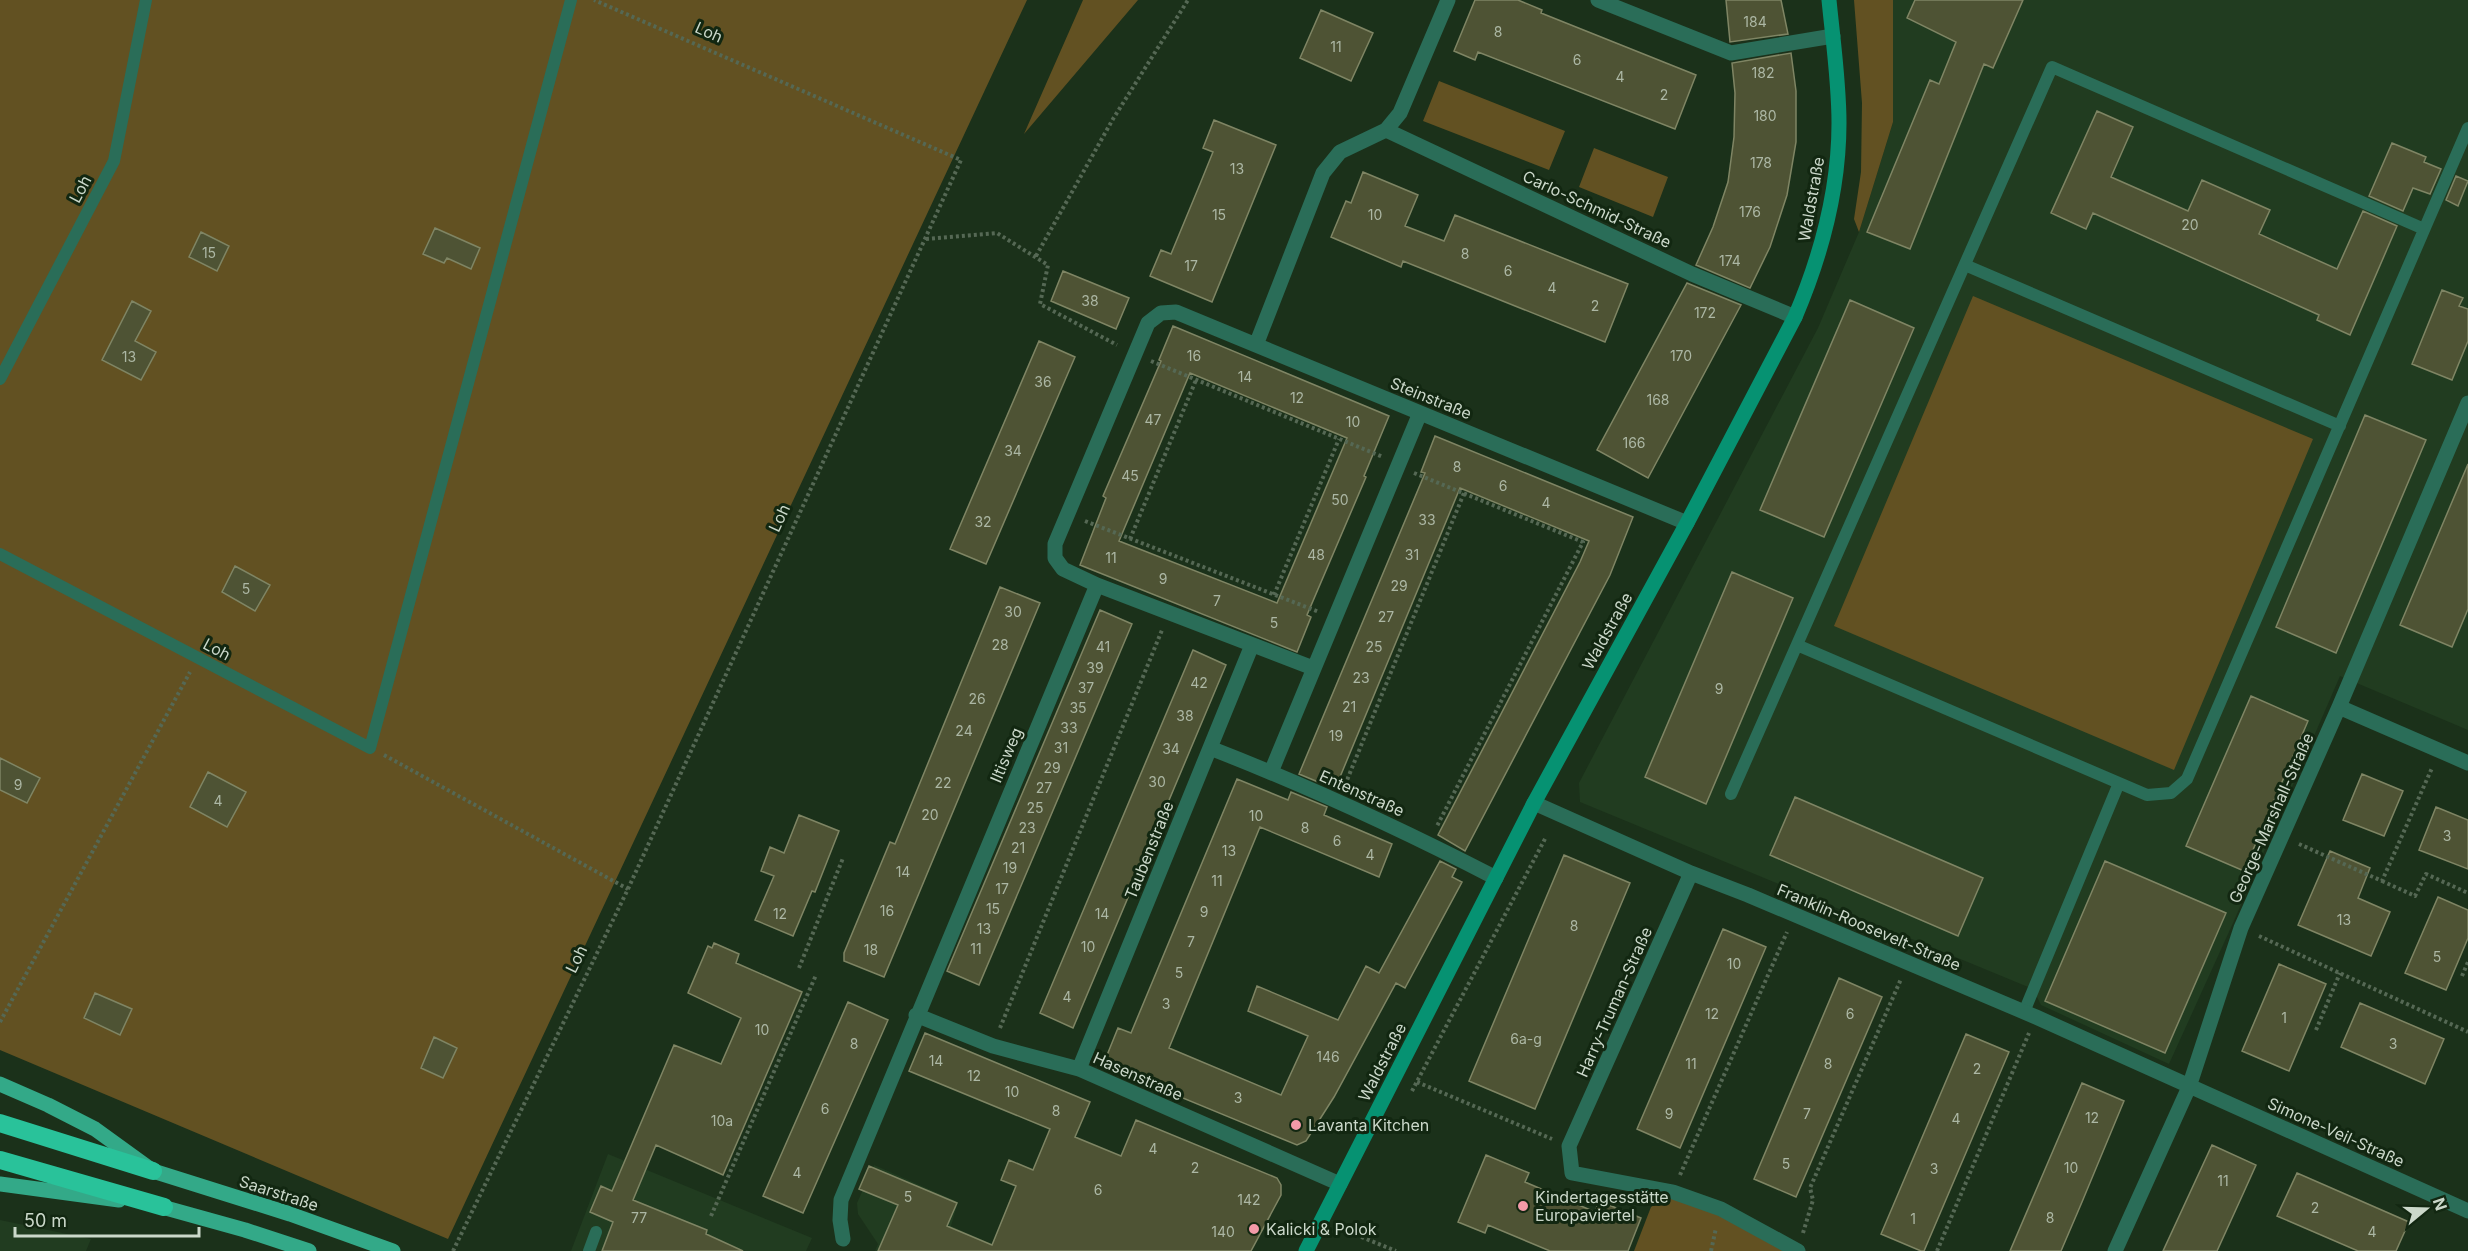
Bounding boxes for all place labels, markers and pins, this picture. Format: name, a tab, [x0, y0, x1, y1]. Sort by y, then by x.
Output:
place label: Lavanta Kitchen	[1308, 1115, 1429, 1135]
marker: Lavanta Kitchen	[1289, 1118, 1303, 1132]
place label: Kindertagesstätte Europaviertel	[1535, 1187, 1669, 1225]
marker: Kindertagesstätte Europaviertel	[1516, 1199, 1530, 1213]
place label: Kalicki & Polok	[1266, 1219, 1377, 1239]
marker: Kalicki & Polok	[1247, 1222, 1261, 1236]

